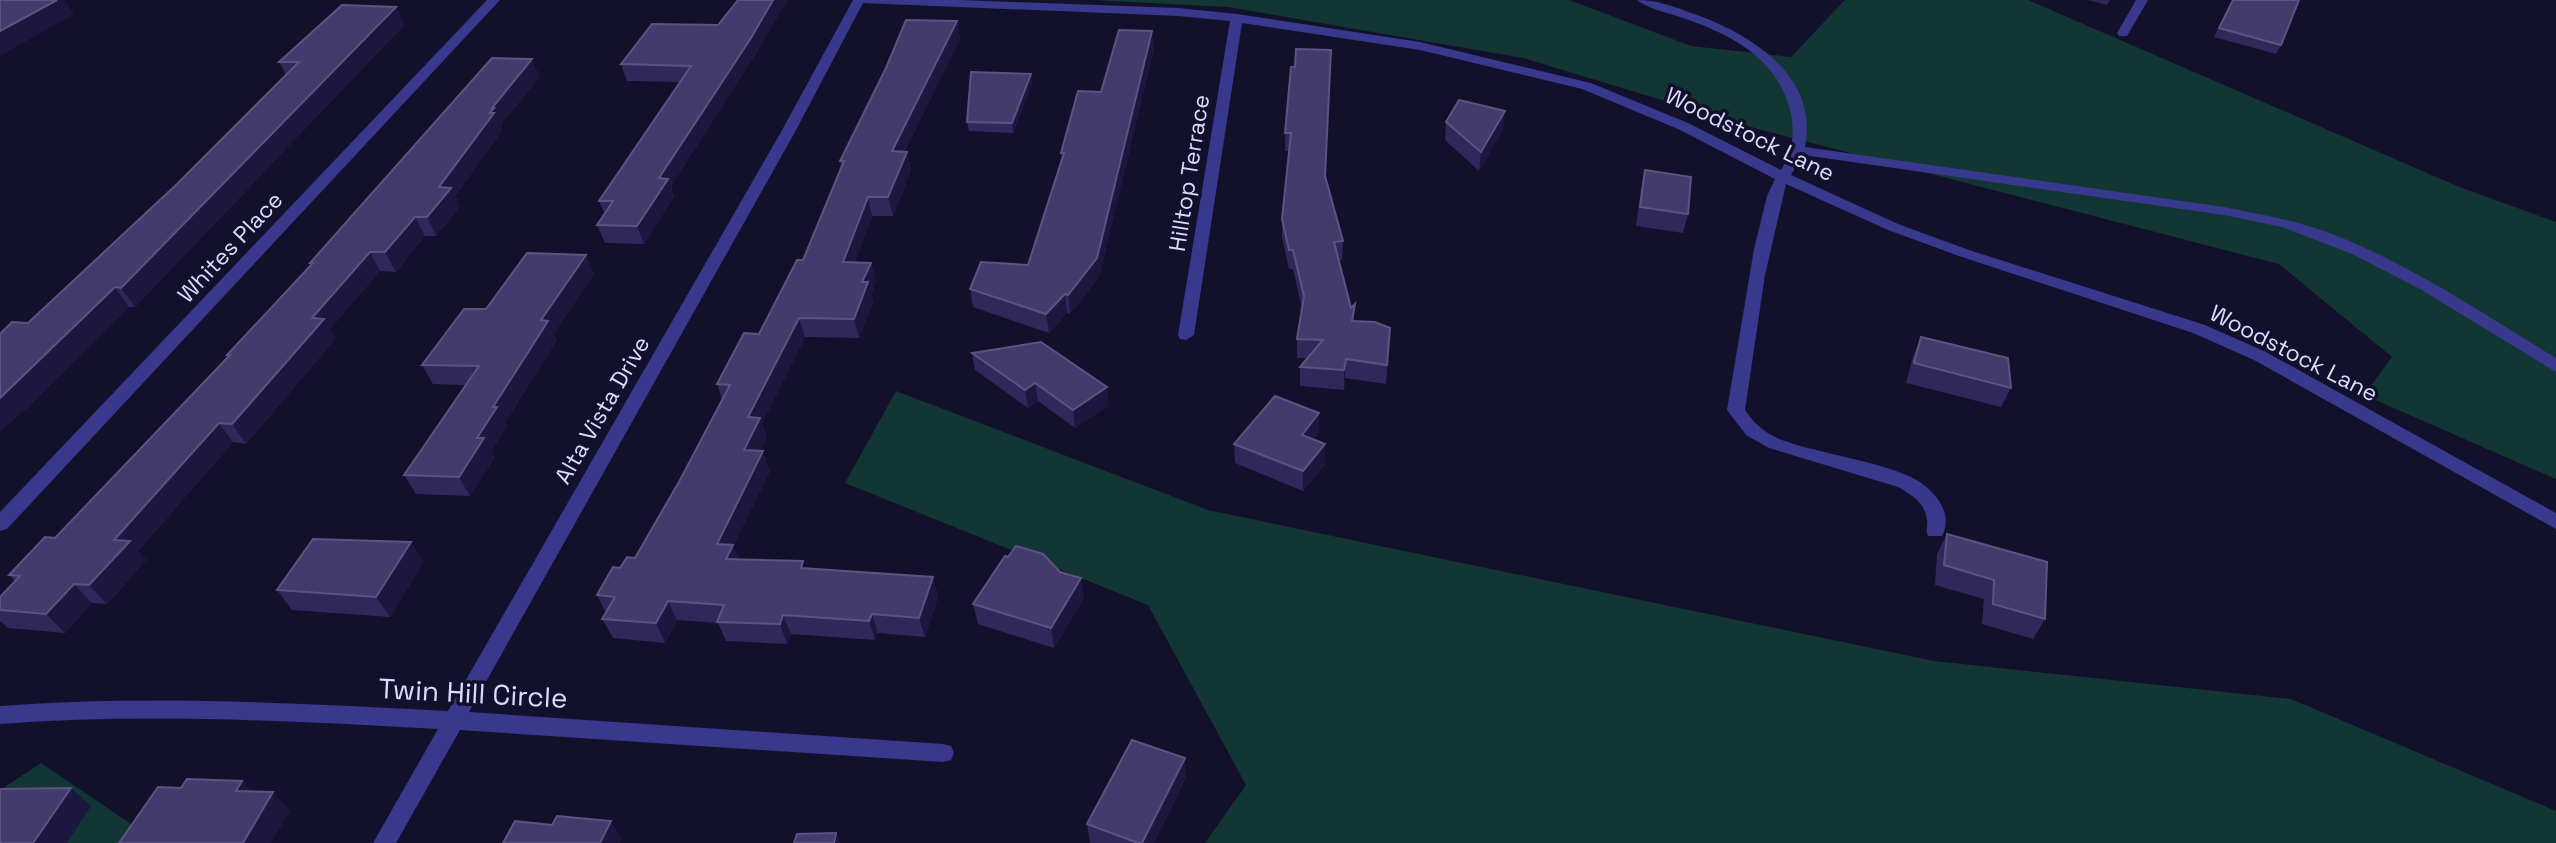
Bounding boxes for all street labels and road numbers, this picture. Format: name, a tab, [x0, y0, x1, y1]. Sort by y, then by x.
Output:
street label: Woodstock Lane	[1660, 80, 1840, 188]
street label: Hilltop Terrace	[1162, 92, 1216, 254]
street label: Whites Place	[171, 185, 289, 309]
street label: Woodstock Lane	[2205, 298, 2383, 408]
street label: Alta Vista Drive	[548, 331, 656, 489]
street label: Twin Hill Circle	[378, 670, 568, 716]

